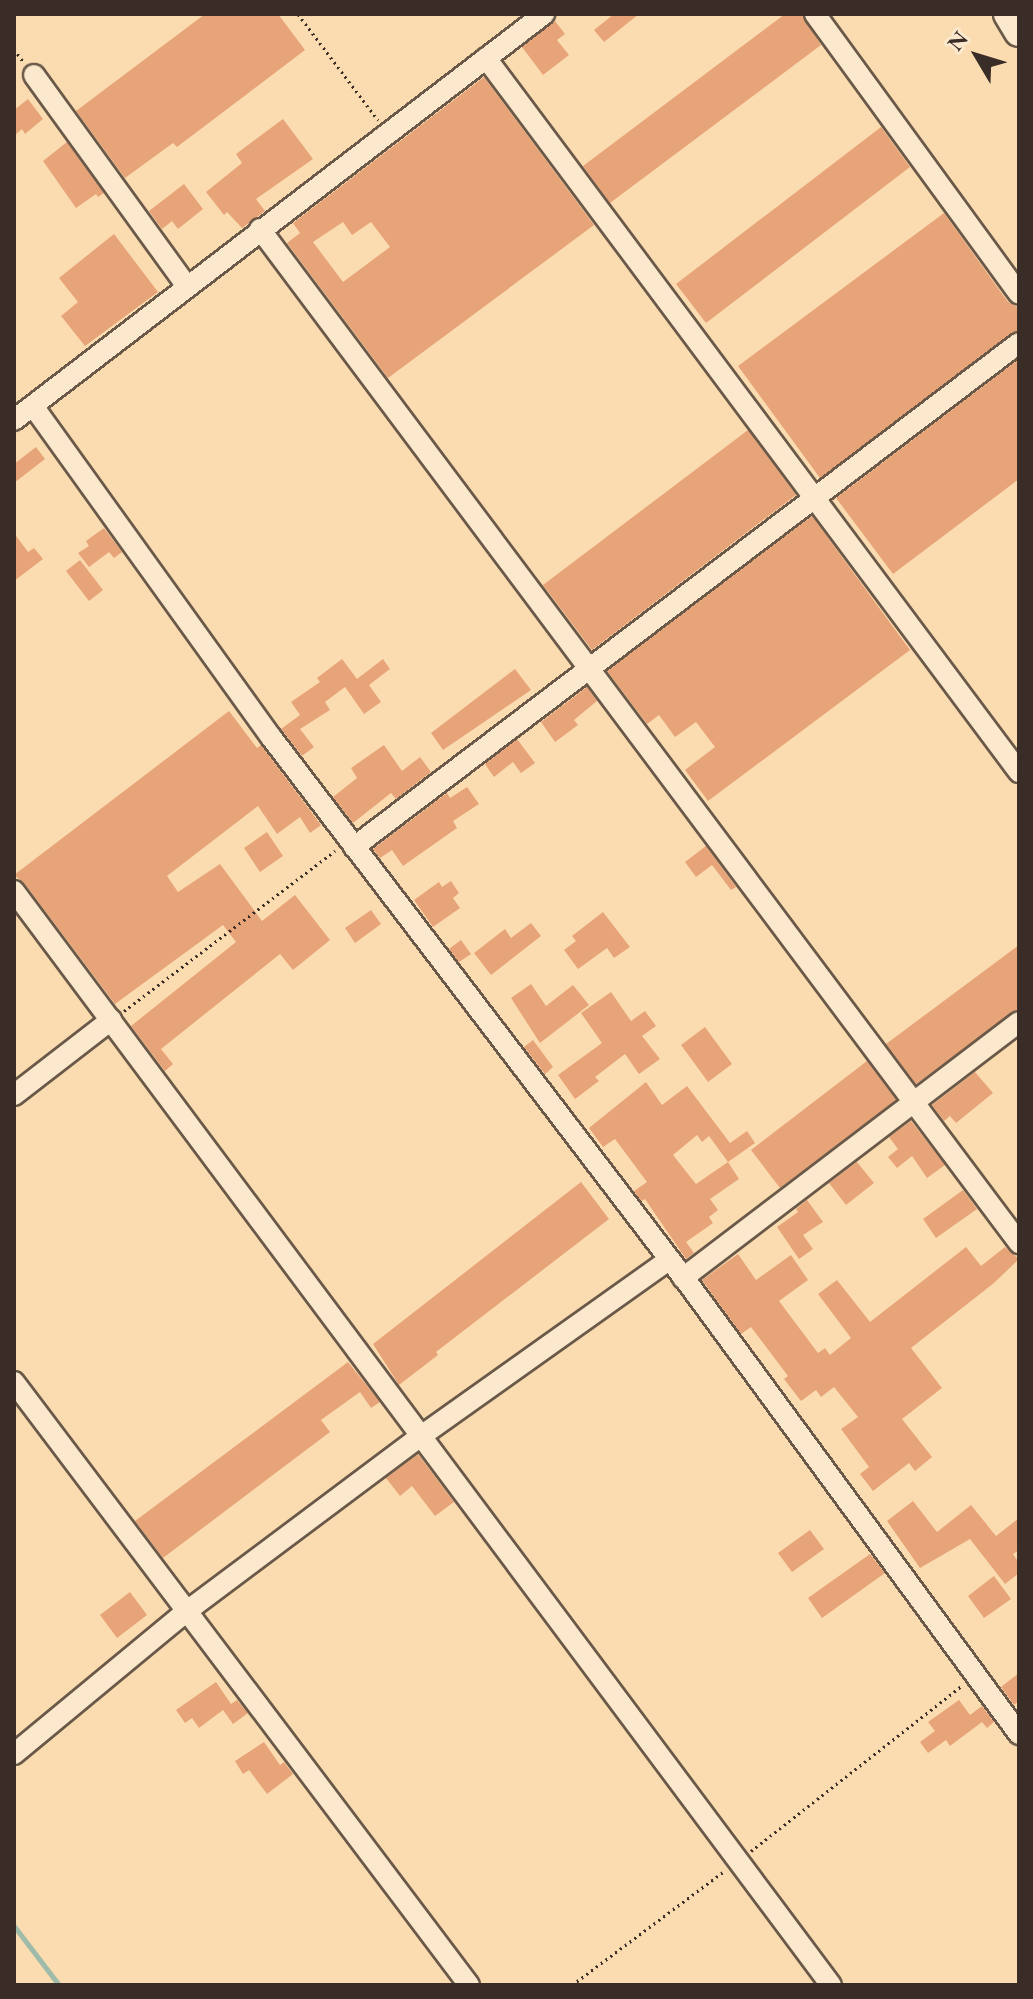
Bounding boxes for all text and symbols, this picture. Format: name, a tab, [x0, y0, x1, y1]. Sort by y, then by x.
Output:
north arrow	[937, 16, 1017, 96]
text: N	[941, 25, 975, 57]

